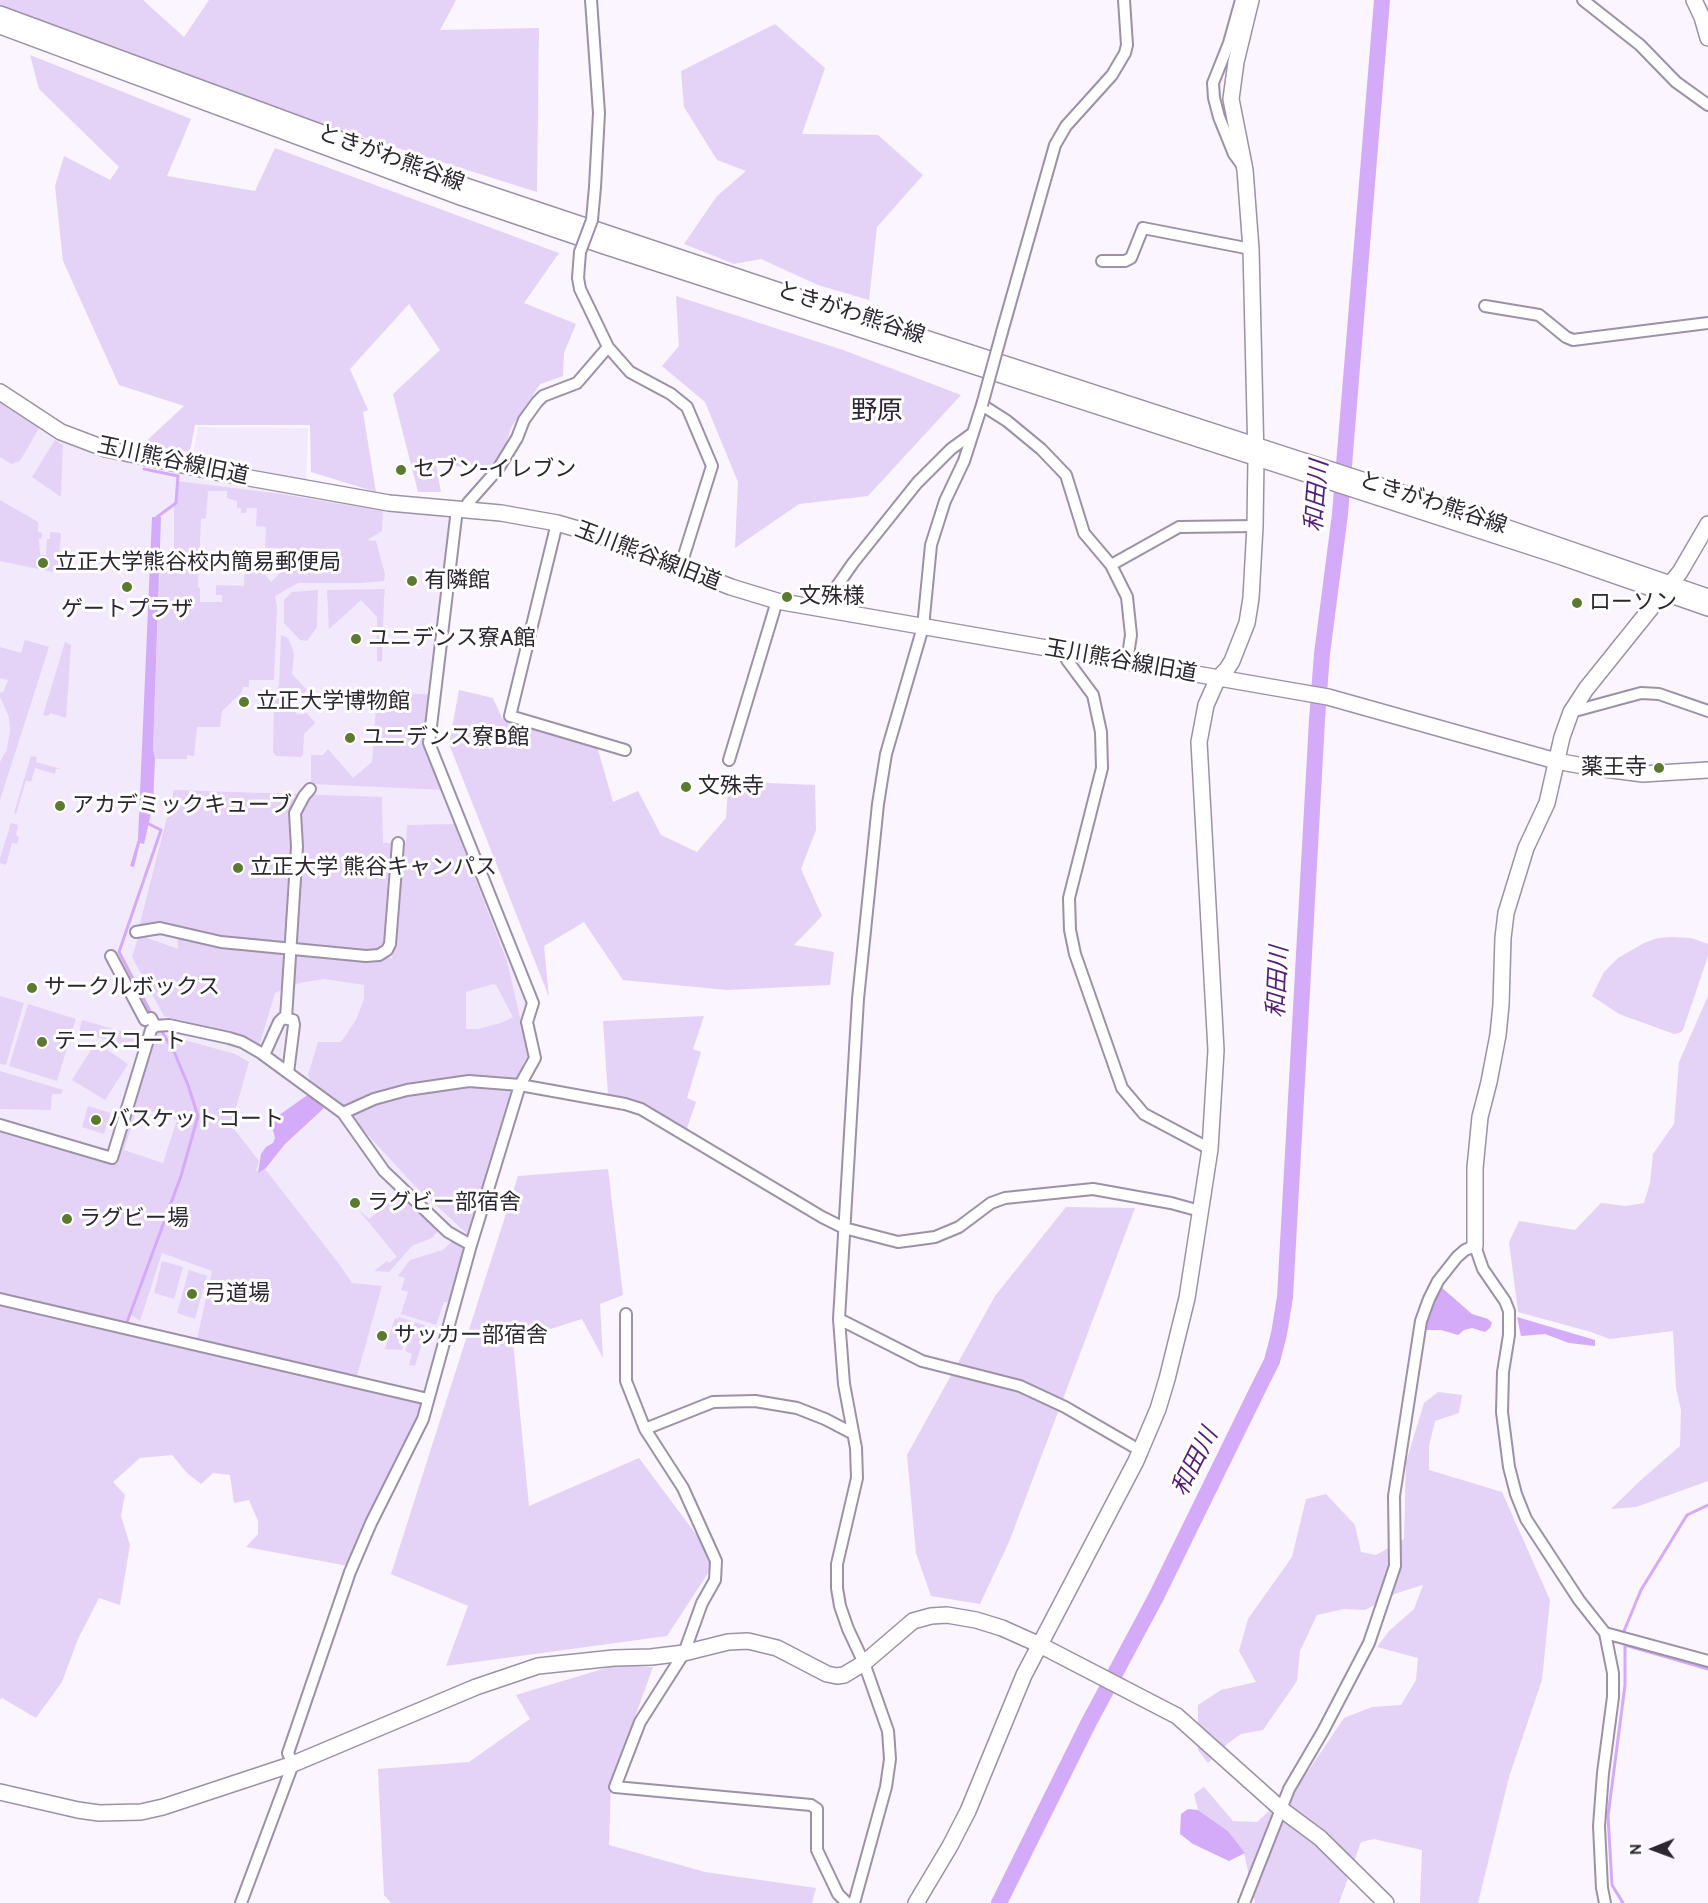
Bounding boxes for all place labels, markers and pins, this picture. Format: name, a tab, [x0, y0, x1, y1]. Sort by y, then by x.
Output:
place label: セブン-イレブン	[413, 457, 576, 483]
marker: セブン-イレブン	[394, 463, 408, 477]
place label: 立正大学熊谷校内簡易郵便局	[55, 550, 341, 576]
marker: 立正大学熊谷校内簡易郵便局	[36, 556, 50, 570]
place label: 有隣館	[424, 568, 490, 594]
marker: 有隣館	[405, 574, 419, 588]
marker: ゲートプラザ	[120, 580, 134, 594]
place label: 文殊様	[799, 584, 865, 610]
marker: 文殊様	[780, 590, 794, 604]
place label: ローソン	[1589, 590, 1677, 616]
marker: ローソン	[1570, 596, 1584, 610]
place label: ゲートプラザ	[61, 597, 193, 623]
place label: ユニデンス寮A館	[368, 626, 536, 652]
marker: ユニデンス寮A館	[349, 632, 363, 646]
place label: 立正大学博物館	[256, 689, 410, 715]
marker: 立正大学博物館	[237, 695, 251, 709]
place label: ユニデンス寮B館	[362, 725, 529, 751]
marker: ユニデンス寮B館	[343, 731, 357, 745]
place label: 薬王寺	[1581, 755, 1647, 781]
marker: 薬王寺	[1652, 761, 1666, 775]
place label: 文殊寺	[698, 774, 764, 800]
marker: 文殊寺	[679, 780, 693, 794]
place label: アカデミックキューブ	[72, 793, 292, 819]
marker: アカデミックキューブ	[53, 799, 67, 813]
place label: 立正大学 熊谷キャンパス	[250, 855, 497, 881]
marker: 立正大学 熊谷キャンパス	[231, 861, 245, 875]
place label: サークルボックス	[44, 975, 220, 1001]
marker: サークルボックス	[25, 981, 39, 995]
place label: テニスコート	[54, 1029, 186, 1055]
marker: テニスコート	[35, 1035, 49, 1049]
place label: バスケットコート	[108, 1107, 284, 1133]
marker: バスケットコート	[89, 1113, 103, 1127]
place label: ラグビー部宿舎	[367, 1190, 521, 1216]
marker: ラグビー部宿舎	[348, 1196, 362, 1210]
place label: ラグビー場	[79, 1206, 189, 1232]
marker: ラグビー場	[60, 1212, 74, 1226]
place label: 弓道場	[204, 1281, 270, 1307]
marker: 弓道場	[185, 1287, 199, 1301]
place label: サッカー部宿舎	[394, 1323, 548, 1349]
marker: サッカー部宿舎	[375, 1329, 389, 1343]

